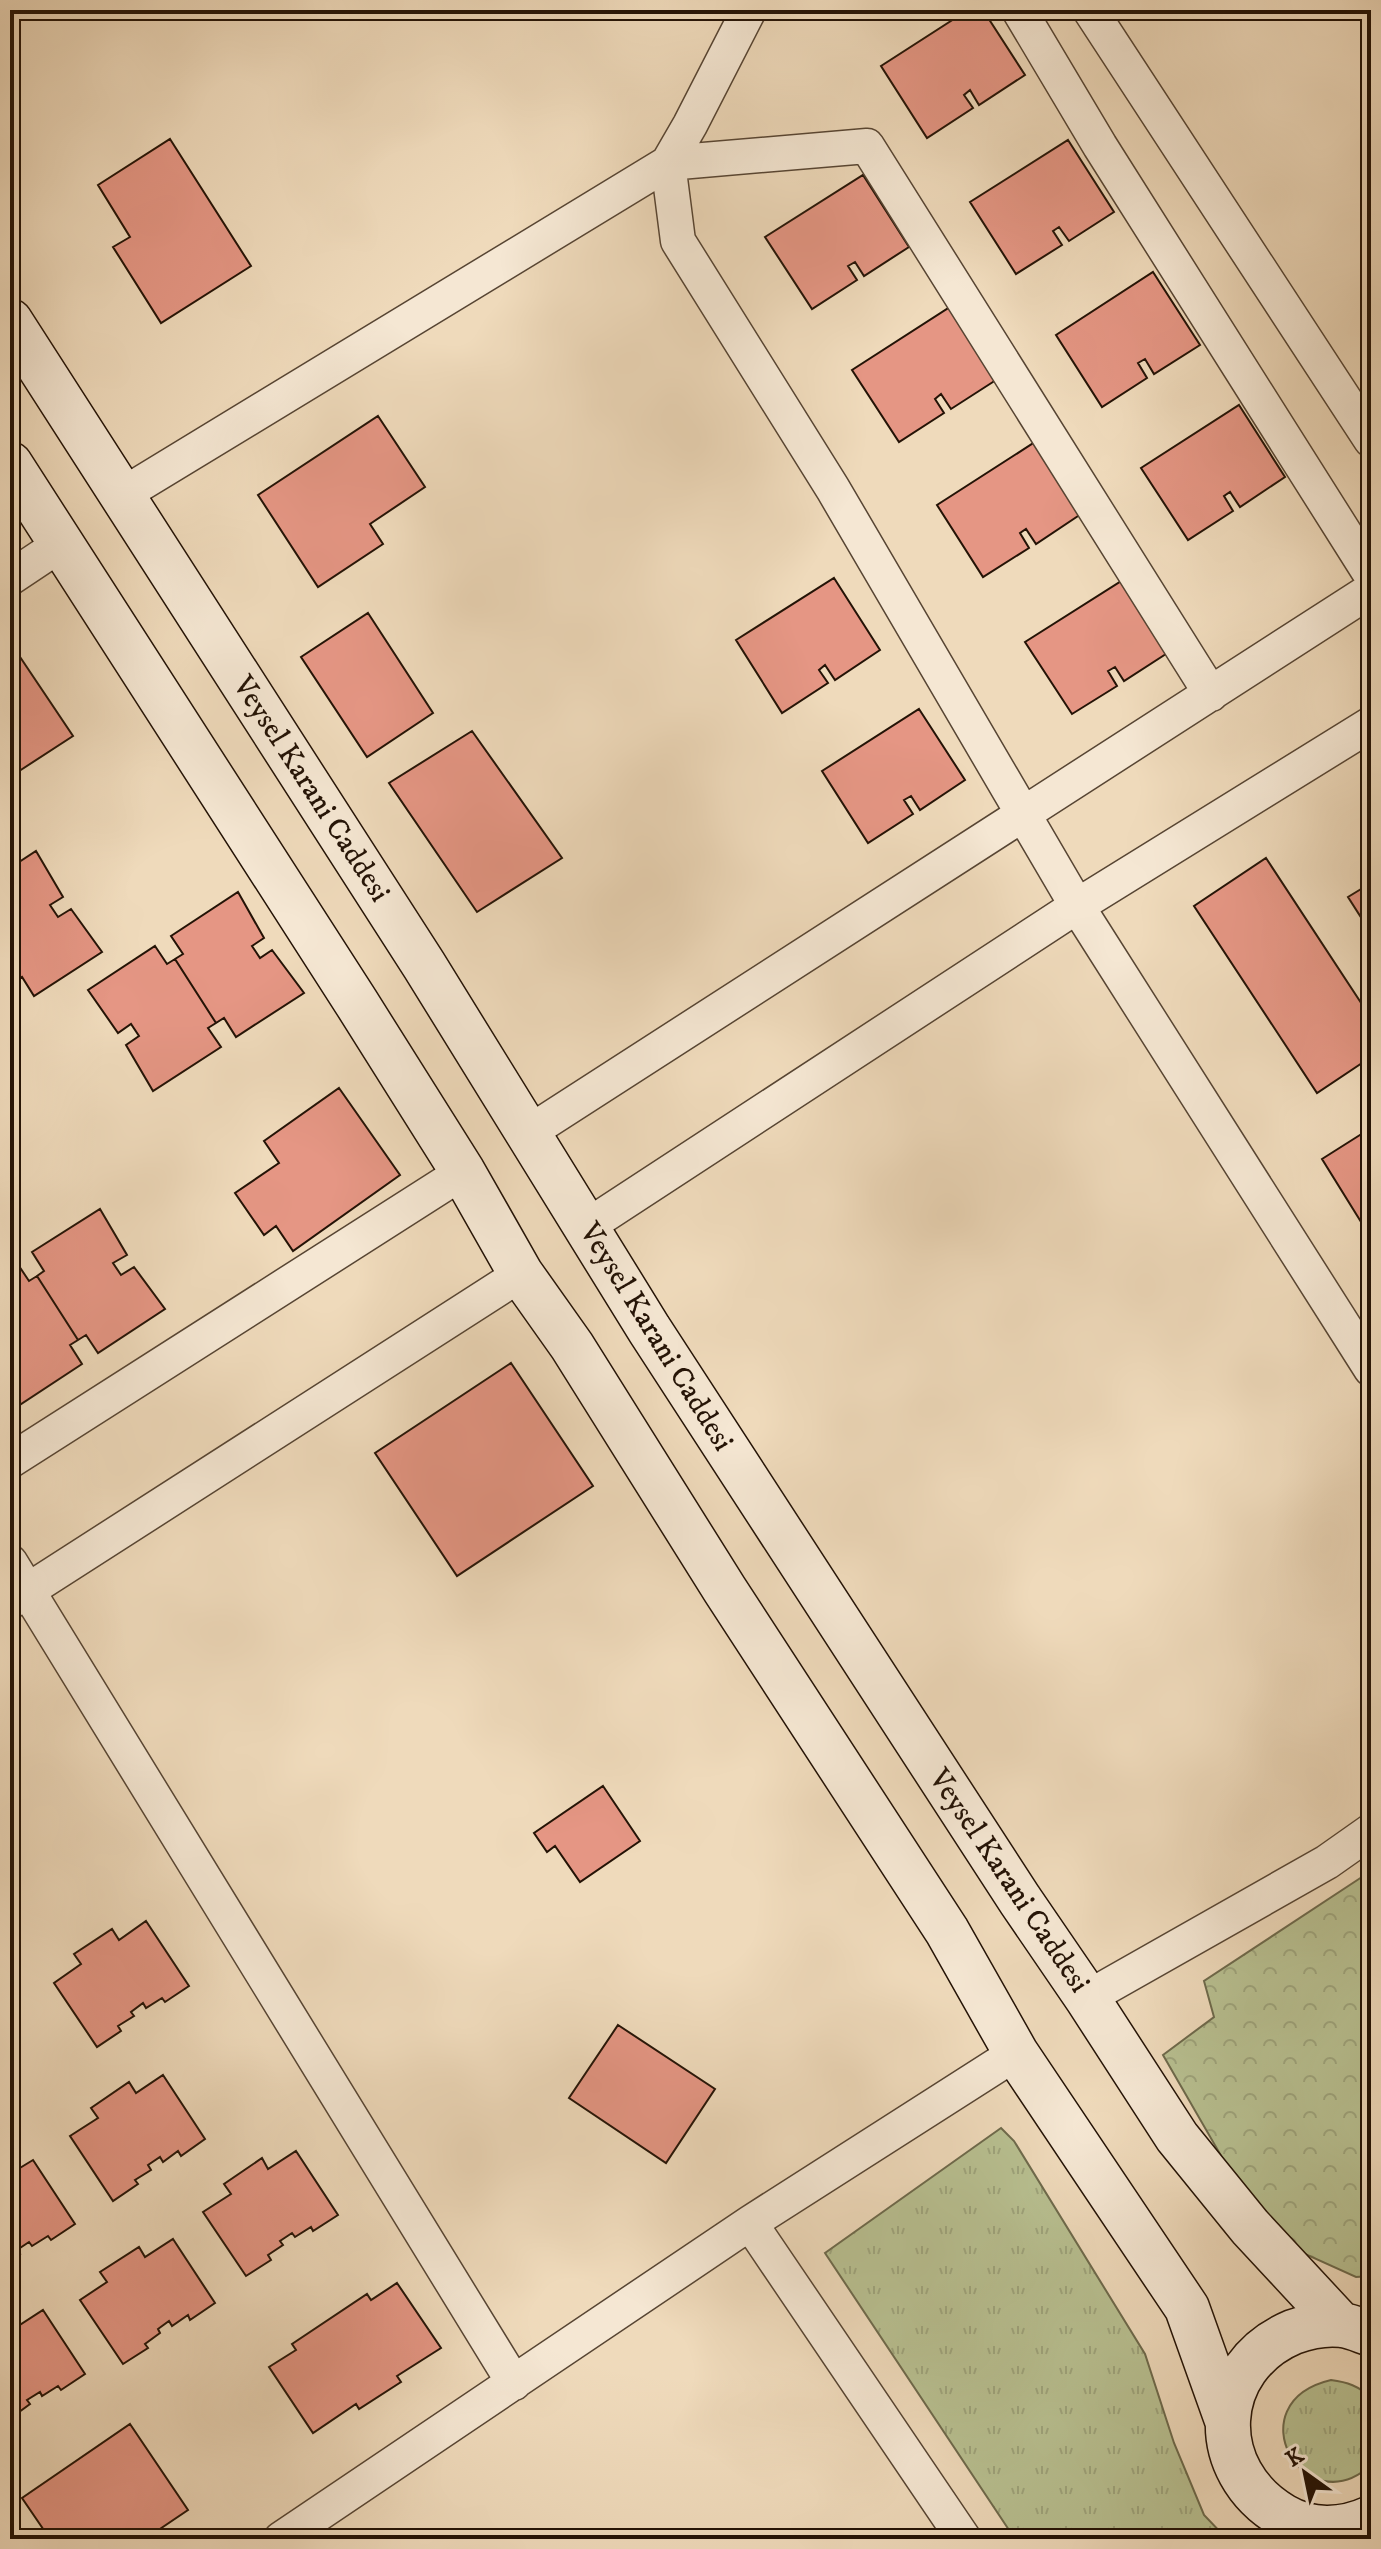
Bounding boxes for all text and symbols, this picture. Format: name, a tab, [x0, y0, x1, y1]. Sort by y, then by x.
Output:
street label: Veysel Karani Caddesi	[224, 668, 398, 909]
street label: Veysel Karani Caddesi	[570, 1215, 741, 1458]
street label: Veysel Karani Caddesi	[920, 1761, 1098, 2000]
north arrow	[1265, 2433, 1345, 2513]
text: K	[1281, 2442, 1309, 2473]

